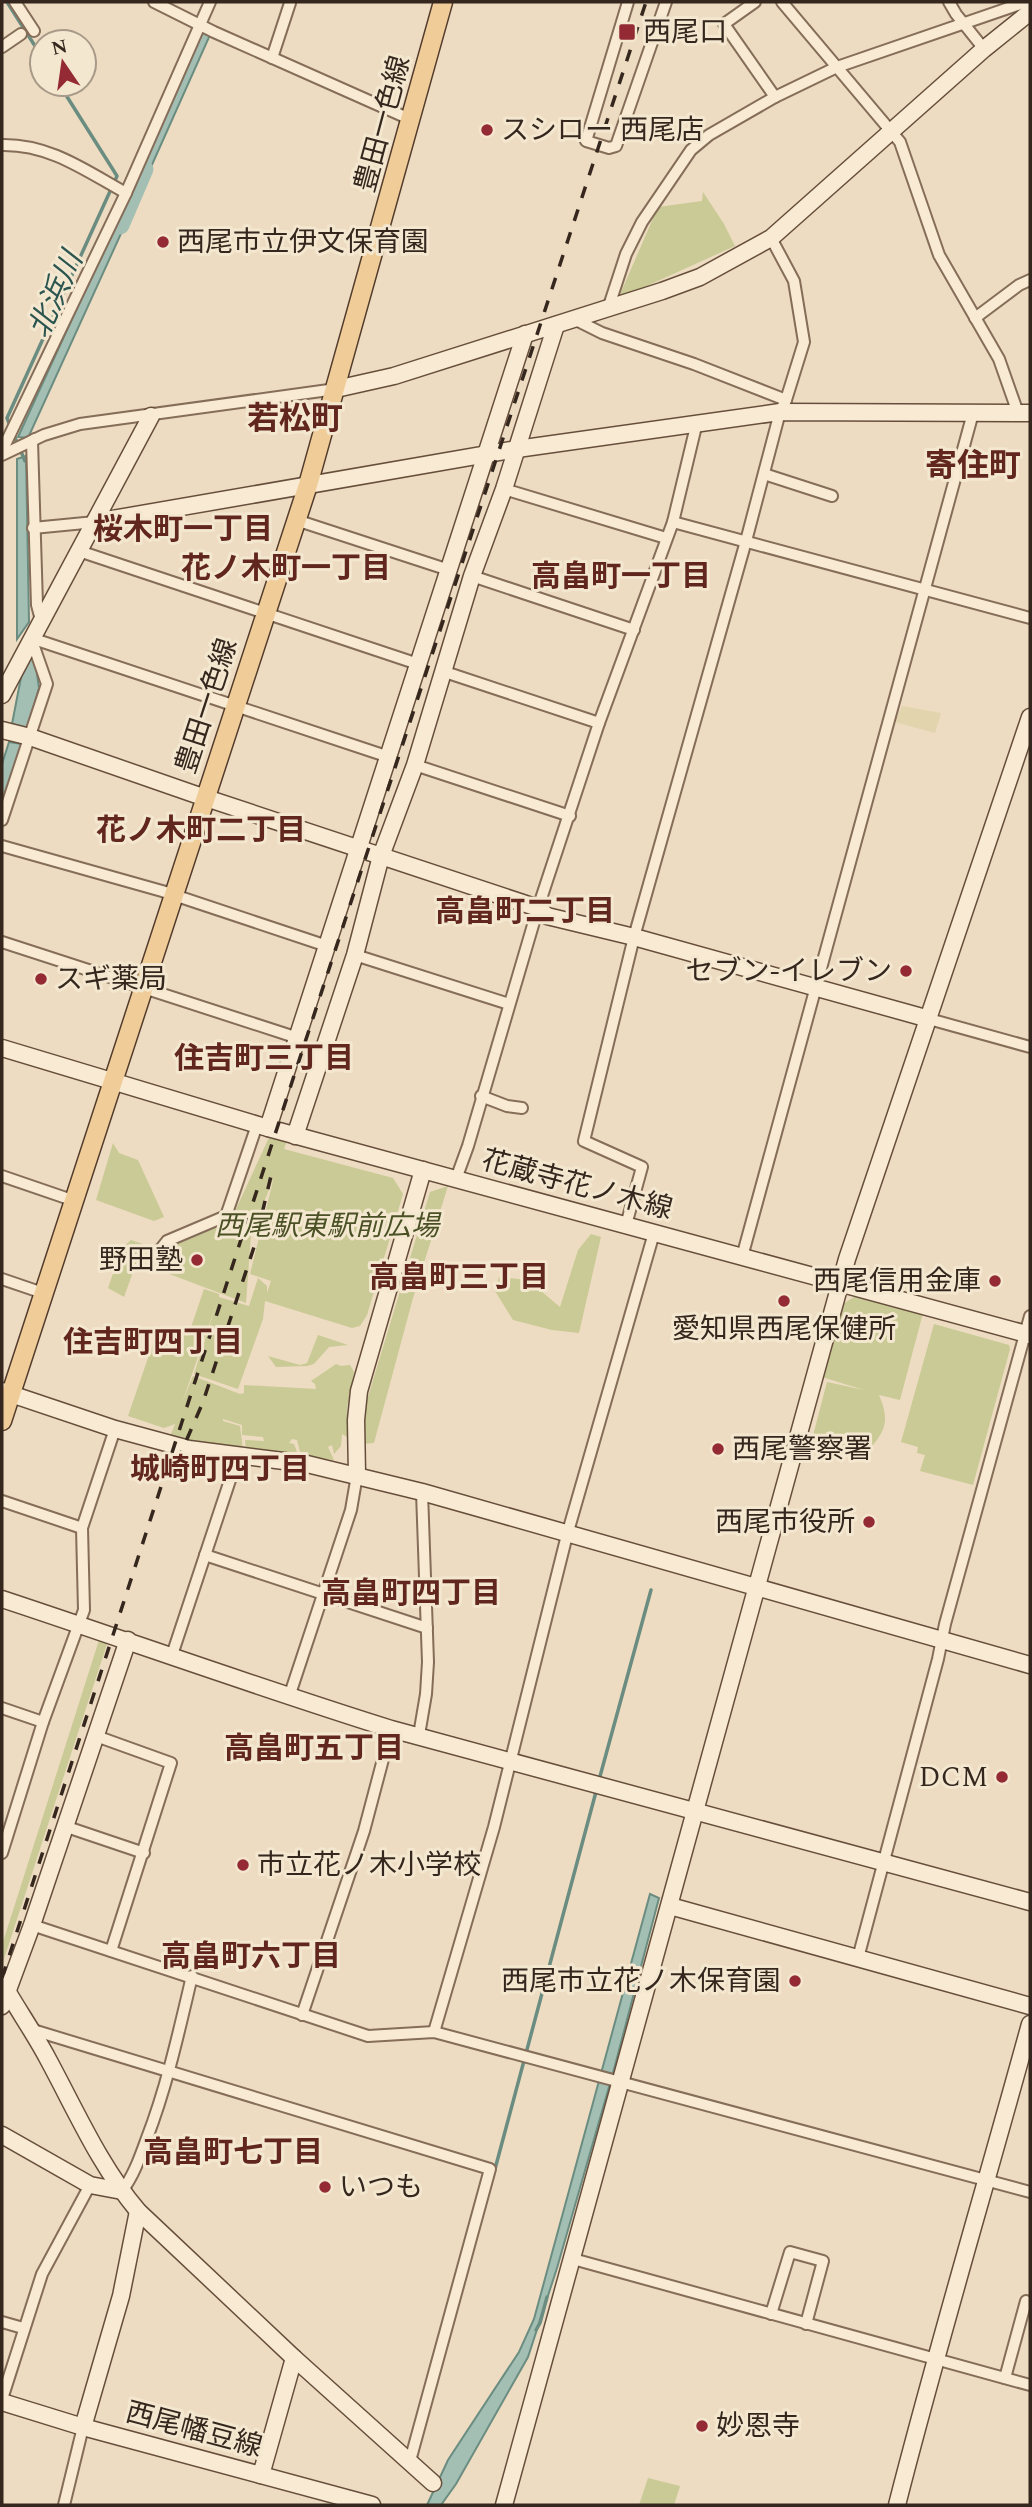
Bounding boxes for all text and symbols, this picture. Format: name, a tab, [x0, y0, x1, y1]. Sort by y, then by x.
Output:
place label: 西尾口	[643, 11, 727, 54]
marker: 西尾口	[617, 22, 637, 42]
north arrow	[28, 28, 98, 98]
text: N	[49, 32, 70, 64]
street label: 豊田一色線	[344, 51, 422, 197]
place label: スシロー 西尾店	[501, 109, 704, 152]
marker: スシロー 西尾店	[479, 122, 495, 138]
place label: 西尾市立伊文保育園	[177, 221, 429, 264]
marker: 西尾市立伊文保育園	[155, 234, 171, 250]
water label: 北浜川	[17, 242, 97, 345]
district label: 若松町	[247, 395, 343, 444]
district label: 寄住町	[925, 442, 1021, 491]
district label: 桜木町一丁目	[93, 507, 273, 553]
district label: 花ノ木町一丁目	[181, 546, 391, 592]
district label: 高畠町一丁目	[531, 554, 711, 600]
street label: 豊田一色線	[165, 633, 249, 779]
district label: 花ノ木町二丁目	[96, 808, 306, 854]
district label: 高畠町二丁目	[435, 889, 615, 935]
place label: セブン-イレブン	[685, 950, 892, 993]
place label: スギ薬局	[55, 958, 167, 1001]
marker: セブン-イレブン	[898, 963, 914, 979]
marker: スギ薬局	[33, 971, 49, 987]
district label: 住吉町三丁目	[174, 1036, 354, 1082]
street label: 花蔵寺花ノ木線	[477, 1139, 677, 1231]
park label: 西尾駅東駅前広場	[215, 1205, 442, 1248]
place label: 野田塾	[99, 1239, 183, 1282]
marker: 野田塾	[189, 1252, 205, 1268]
district label: 高畠町三丁目	[369, 1255, 549, 1301]
place label: 西尾信用金庫	[813, 1260, 981, 1303]
marker: 西尾信用金庫	[987, 1273, 1003, 1289]
marker: 愛知県西尾保健所	[776, 1293, 792, 1309]
place label: 愛知県西尾保健所	[672, 1308, 896, 1351]
district label: 住吉町四丁目	[63, 1320, 243, 1366]
place label: 西尾警察署	[732, 1428, 872, 1471]
marker: 西尾警察署	[710, 1441, 726, 1457]
district label: 城崎町四丁目	[130, 1447, 310, 1493]
place label: 西尾市役所	[715, 1501, 855, 1544]
marker: 西尾市役所	[861, 1514, 877, 1530]
district label: 高畠町四丁目	[321, 1571, 501, 1617]
district label: 高畠町五丁目	[224, 1726, 404, 1772]
place label: DCM	[919, 1756, 988, 1799]
marker: DCM	[994, 1769, 1010, 1785]
place label: 市立花ノ木小学校	[257, 1844, 481, 1887]
marker: 市立花ノ木小学校	[235, 1857, 251, 1873]
district label: 高畠町六丁目	[161, 1934, 341, 1980]
place label: 西尾市立花ノ木保育園	[501, 1960, 781, 2003]
marker: 西尾市立花ノ木保育園	[787, 1973, 803, 1989]
district label: 高畠町七丁目	[143, 2130, 323, 2176]
place label: いつも	[339, 2166, 423, 2209]
marker: いつも	[317, 2179, 333, 2195]
street label: 西尾幡豆線	[121, 2391, 267, 2469]
place label: 妙恩寺	[716, 2405, 800, 2448]
marker: 妙恩寺	[694, 2418, 710, 2434]

